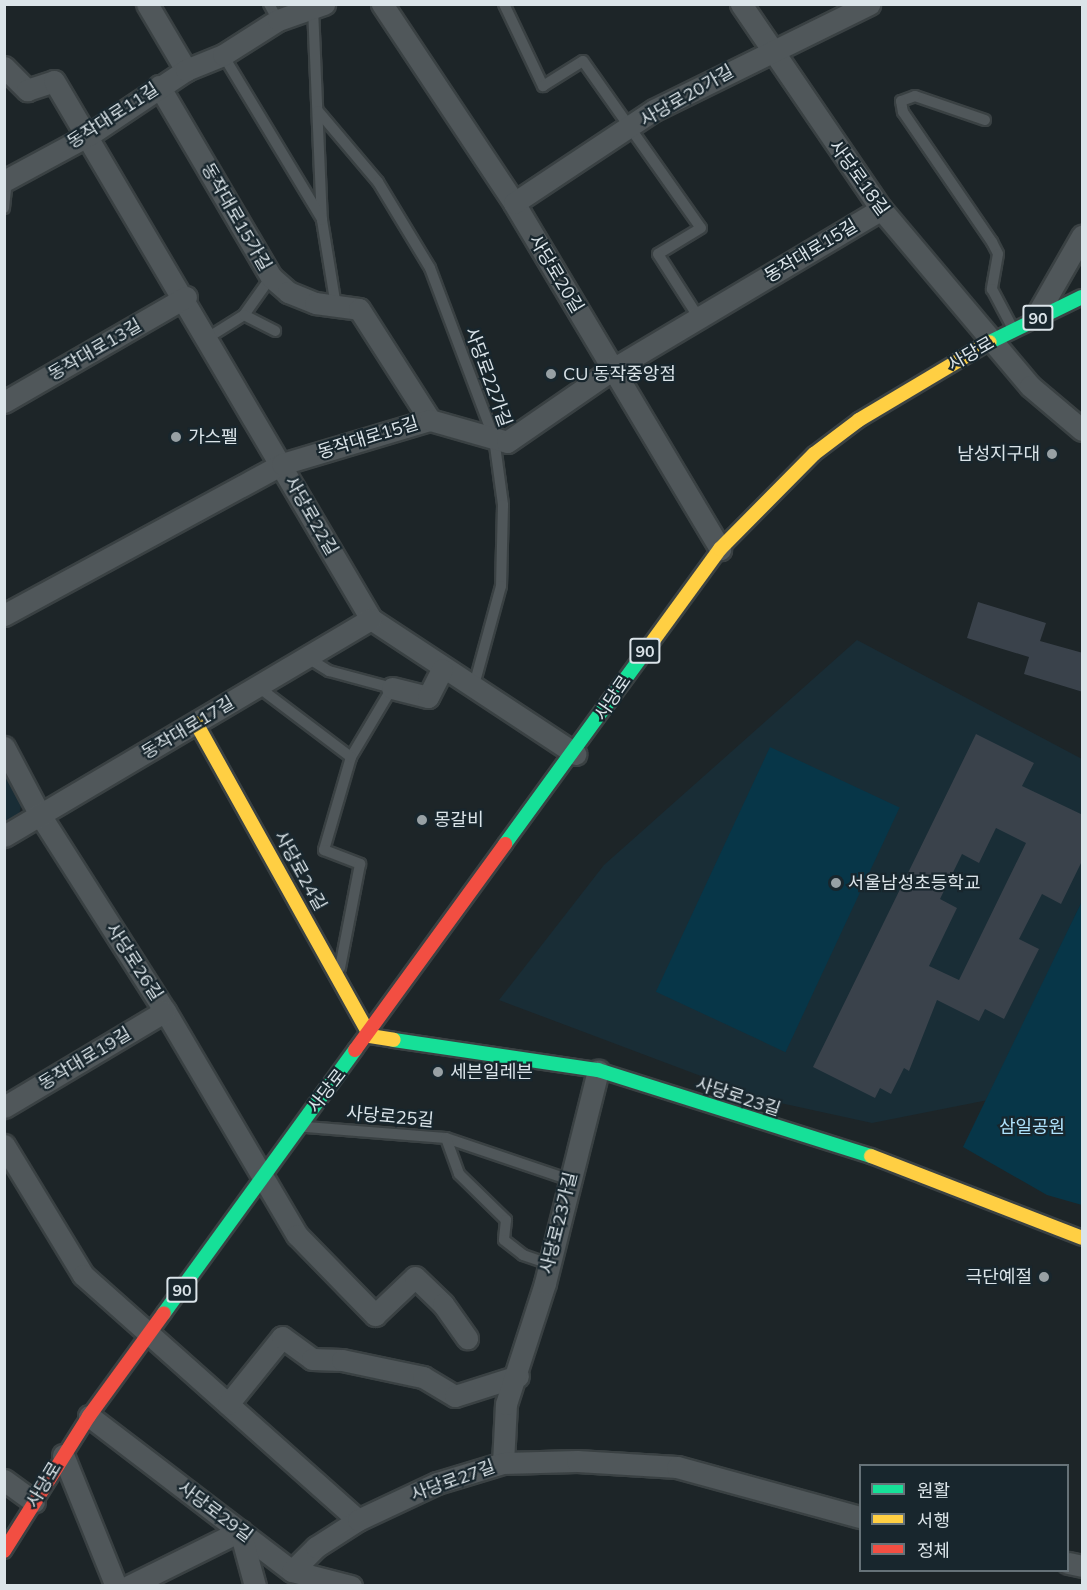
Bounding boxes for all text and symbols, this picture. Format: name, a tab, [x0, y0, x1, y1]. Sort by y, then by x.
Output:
street label: 사당로20가길	[636, 61, 738, 131]
street label: 동작대로11길	[63, 79, 163, 153]
street label: 사당로18길	[824, 136, 894, 220]
street label: 동작대로15가길	[196, 159, 276, 275]
street label: 동작대로15길	[761, 215, 861, 287]
street label: 사당로20길	[524, 231, 588, 317]
road number: 90	[1022, 305, 1054, 331]
street label: 동작대로13길	[44, 315, 146, 385]
street label: 사당로22가길	[460, 324, 516, 430]
street label: 사당로	[944, 332, 998, 376]
place label: CU 동작중앙점	[563, 363, 676, 385]
marker: CU 동작중앙점	[544, 367, 558, 381]
street label: 동작대로15길	[315, 412, 421, 464]
place label: 가스펠	[188, 426, 238, 448]
marker: 가스펠	[169, 430, 183, 444]
place label: 남성지구대	[957, 443, 1040, 465]
marker: 남성지구대	[1045, 447, 1059, 461]
street label: 사당로22길	[280, 473, 342, 559]
road number: 90	[628, 638, 662, 664]
street label: 사당로	[590, 671, 636, 725]
street label: 동작대로17길	[138, 692, 238, 764]
place label: 몽갈비	[434, 809, 484, 831]
marker: 몽갈비	[415, 813, 429, 827]
street label: 사당로24길	[269, 827, 331, 915]
place label: 서울남성초등학교	[848, 872, 980, 894]
marker: 서울남성초등학교	[829, 876, 843, 890]
street label: 사당로26길	[101, 919, 167, 1005]
street label: 동작대로19길	[35, 1023, 135, 1095]
place label: 세븐일레븐	[450, 1061, 533, 1083]
street label: 사당로	[303, 1065, 351, 1117]
marker: 세븐일레븐	[431, 1065, 445, 1079]
street label: 사당로23길	[693, 1073, 783, 1121]
street label: 사당로25길	[345, 1102, 435, 1132]
park label: 삼일공원	[999, 1116, 1065, 1138]
street label: 사당로23가길	[536, 1170, 582, 1276]
place label: 극단예절	[966, 1266, 1032, 1288]
marker: 극단예절	[1037, 1270, 1051, 1284]
road number: 90	[166, 1277, 198, 1303]
street label: 사당로27길	[408, 1456, 498, 1506]
street label: 사당로	[22, 1458, 66, 1512]
legend	[859, 1464, 1069, 1572]
street label: 사당로29길	[173, 1477, 257, 1547]
text: 원활	[917, 1479, 950, 1502]
text: 서행	[917, 1509, 950, 1532]
text: 정체	[917, 1539, 950, 1562]

